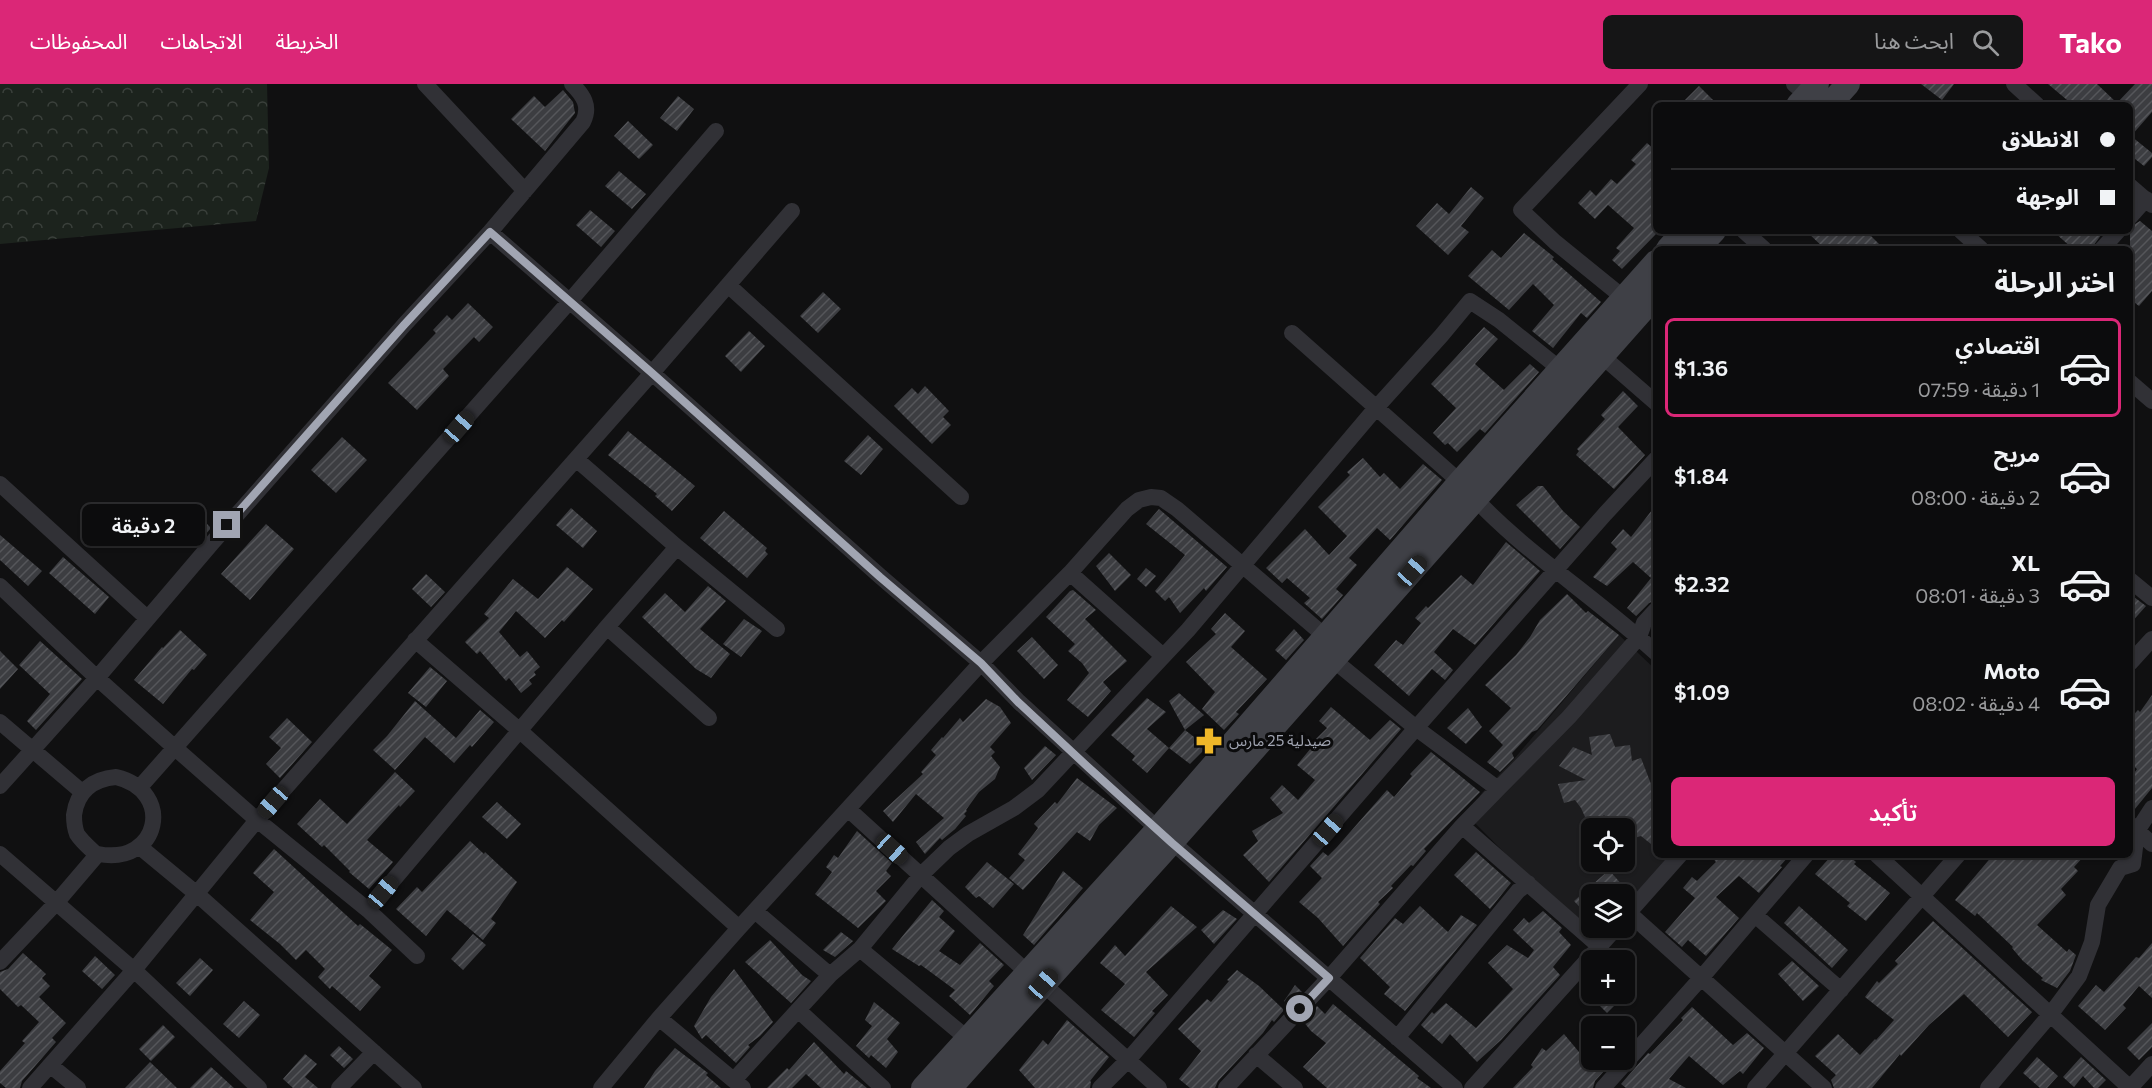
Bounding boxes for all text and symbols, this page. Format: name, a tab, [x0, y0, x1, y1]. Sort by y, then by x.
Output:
search box	[1603, 15, 2023, 69]
text: Tako	[2059, 25, 2122, 59]
icon: search	[1969, 26, 2002, 59]
text: ابحث هنا	[1874, 27, 1954, 54]
text: المحفوظات	[30, 28, 127, 53]
text: الاتجاهات	[160, 28, 242, 53]
text: الخريطة	[275, 28, 338, 53]
text: الانطلاق	[2002, 125, 2079, 152]
text: الوجهة	[2016, 183, 2079, 210]
text: اختر الرحلة	[1995, 265, 2115, 298]
text: اقتصادي	[1955, 332, 2040, 359]
icon: car	[2058, 341, 2112, 395]
text: $1.36	[1674, 354, 1728, 381]
text: 1 دقيقة · 07:59	[1918, 377, 2040, 401]
car	[440, 408, 478, 446]
text: مريح	[1994, 440, 2040, 467]
icon: car	[2058, 449, 2112, 503]
text: $1.84	[1674, 462, 1729, 489]
text: 2 دقيقة · 08:00	[1911, 485, 2040, 509]
callout: 2 دقيقة	[83, 504, 206, 546]
route end	[213, 511, 240, 538]
text: 2 دقيقة	[112, 513, 175, 537]
text: XL	[2012, 549, 2040, 576]
car	[1393, 552, 1431, 590]
icon: car	[2058, 557, 2112, 611]
text: $2.32	[1674, 570, 1730, 597]
text: 3 دقيقة · 08:01	[1915, 583, 2040, 607]
text: Moto	[1984, 657, 2040, 684]
icon: car	[2058, 665, 2112, 719]
text: $1.09	[1674, 678, 1730, 705]
text: 4 دقيقة · 08:02	[1912, 691, 2040, 715]
pharmacy icon: صيدلية 25 مارس	[1194, 726, 1224, 756]
place label: صيدلية 25 مارس	[1229, 731, 1331, 750]
button: تأكيد	[1671, 777, 2115, 846]
car	[254, 783, 292, 821]
car	[1309, 811, 1347, 849]
map controls	[1581, 818, 1635, 1070]
button: locate	[1581, 818, 1635, 872]
car	[873, 830, 911, 868]
car	[365, 872, 401, 912]
button: layers	[1581, 884, 1635, 938]
button: +	[1581, 950, 1635, 1004]
car	[1024, 965, 1062, 1003]
route start	[1286, 995, 1313, 1022]
button: −	[1581, 1016, 1635, 1070]

